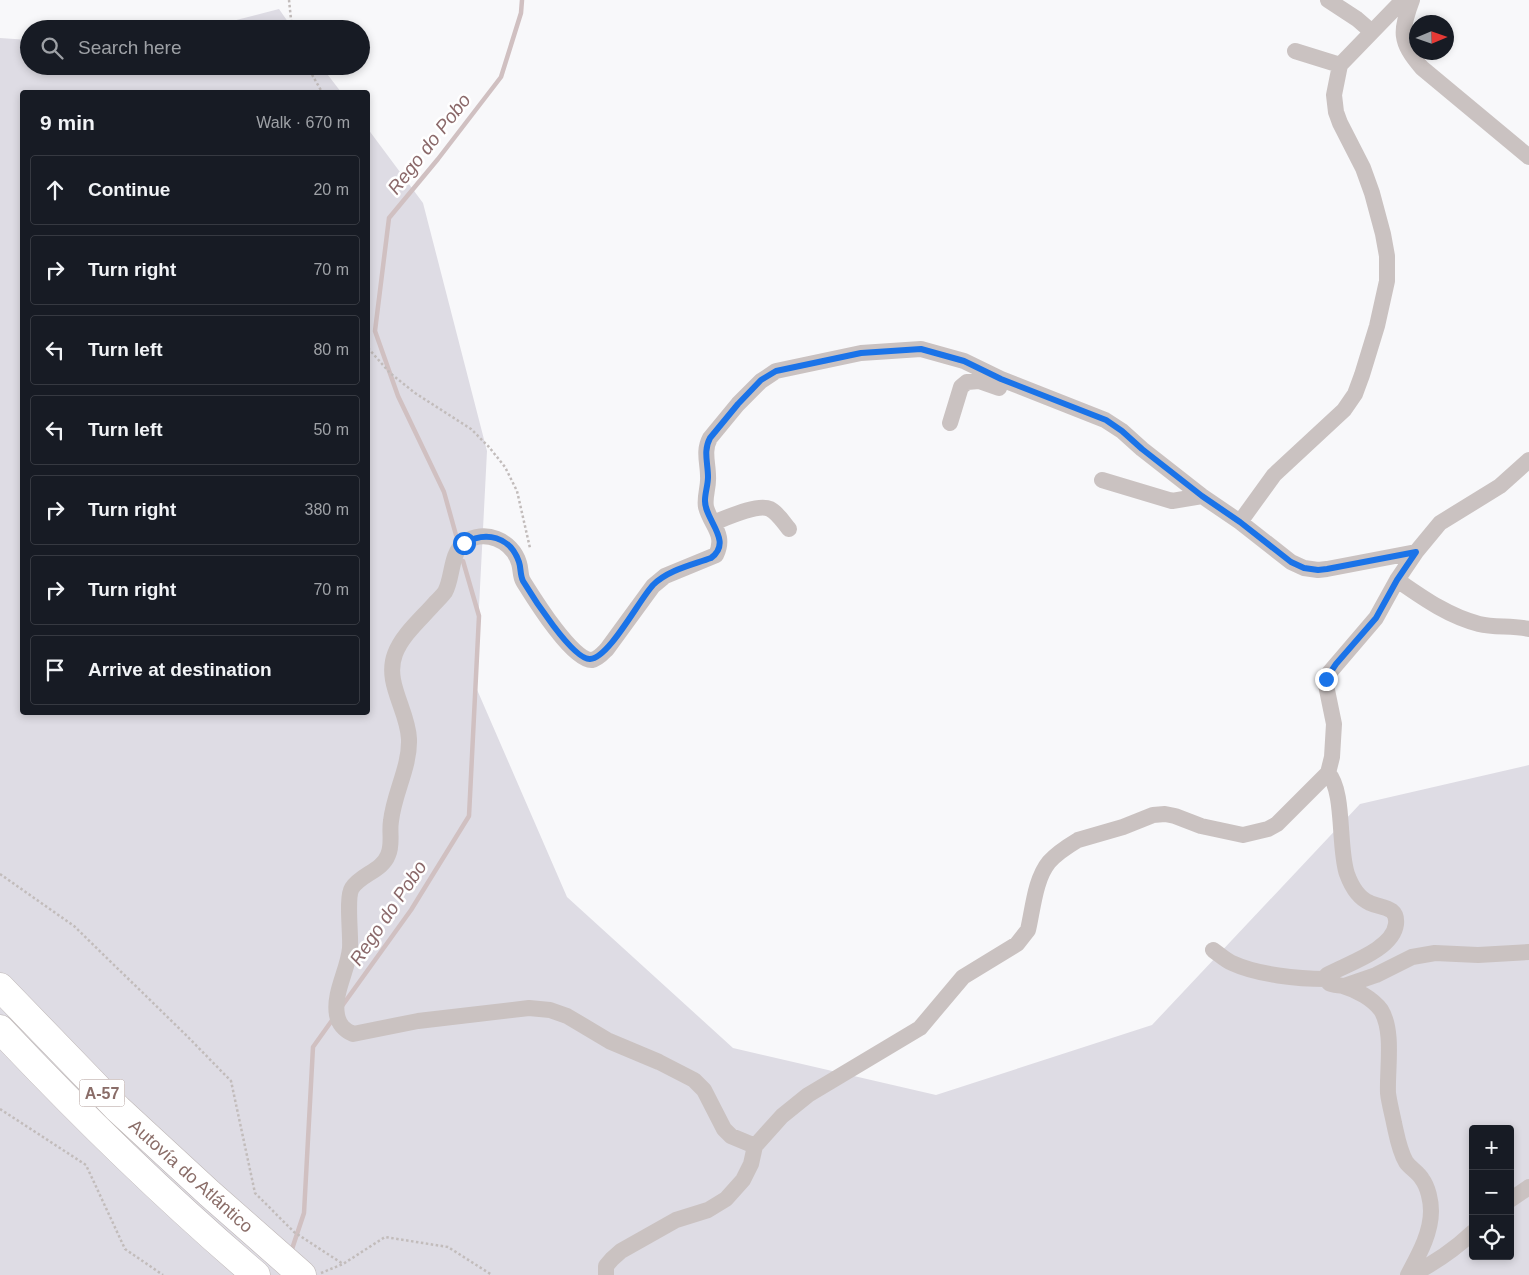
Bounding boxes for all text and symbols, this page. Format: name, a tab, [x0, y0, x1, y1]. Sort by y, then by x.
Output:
north arrow	[1409, 15, 1454, 60]
search box	[20, 20, 370, 75]
icon: search	[38, 34, 66, 62]
text: Search here	[78, 37, 182, 58]
water label: Rego do Pobo	[383, 90, 475, 198]
text: 9 min	[40, 111, 95, 134]
text: Walk · 670 m	[256, 114, 350, 131]
icon: ahead	[41, 176, 69, 204]
text: Continue	[88, 179, 170, 200]
text: 20 m	[313, 181, 349, 198]
icon: right	[41, 256, 69, 284]
text: Turn right	[88, 259, 176, 280]
text: 70 m	[313, 261, 349, 278]
icon: left	[41, 336, 69, 364]
text: Turn left	[88, 339, 163, 360]
text: 80 m	[313, 341, 349, 358]
icon: left	[41, 416, 69, 444]
text: Turn left	[88, 419, 163, 440]
text: 50 m	[313, 421, 349, 438]
icon: right	[41, 496, 69, 524]
text: Turn right	[88, 499, 176, 520]
text: 380 m	[305, 501, 349, 518]
route start	[453, 532, 476, 555]
icon: right	[41, 576, 69, 604]
text: Turn right	[88, 579, 176, 600]
text: 70 m	[313, 581, 349, 598]
icon: arrive	[41, 656, 69, 684]
text: Arrive at destination	[88, 659, 272, 680]
route end	[1315, 668, 1338, 691]
water label: Rego do Pobo	[345, 857, 431, 969]
road number: A-57	[80, 1080, 124, 1106]
street label: Autovía do Atlántico	[125, 1115, 257, 1237]
map controls	[1469, 1125, 1514, 1260]
button: +	[1469, 1125, 1514, 1170]
button: −	[1469, 1170, 1514, 1215]
button: locate	[1469, 1215, 1514, 1260]

